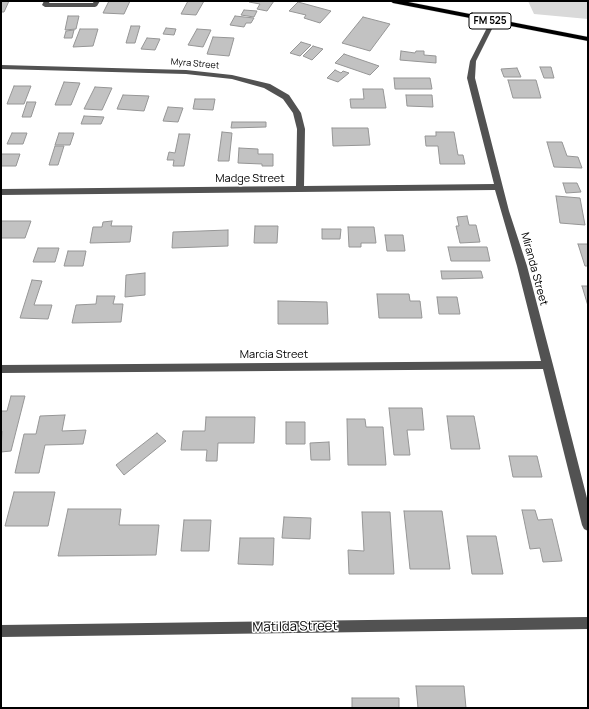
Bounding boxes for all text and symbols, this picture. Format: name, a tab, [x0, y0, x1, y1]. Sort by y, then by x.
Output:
road number: FM 525	[469, 13, 511, 29]
street label: Myra Street	[170, 57, 220, 71]
street label: Madge Street	[215, 172, 285, 186]
street label: Miranda Street	[518, 231, 550, 307]
street label: Marcia Street	[240, 348, 308, 362]
street label: Matilda Street	[252, 618, 338, 636]

